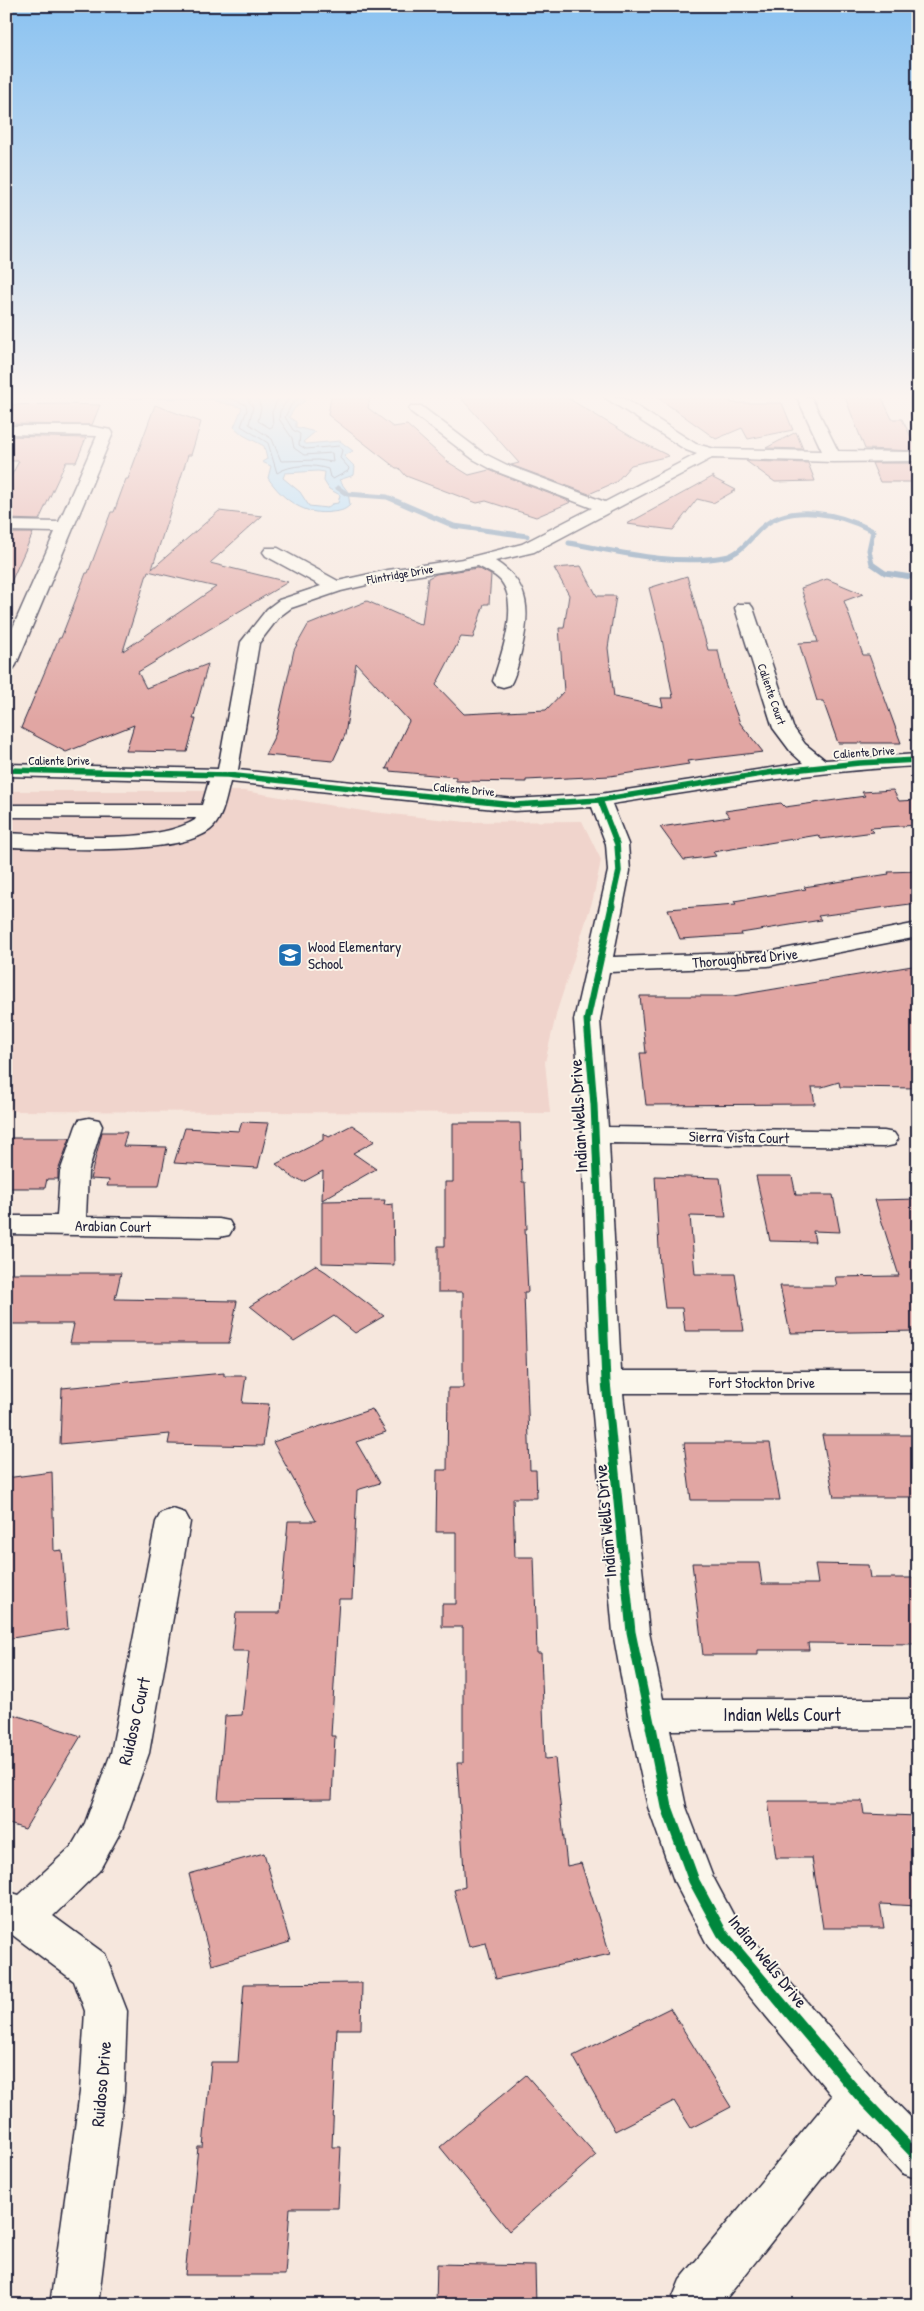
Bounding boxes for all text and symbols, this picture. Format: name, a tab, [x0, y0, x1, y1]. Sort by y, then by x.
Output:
street label: Flintridge Drive	[364, 560, 435, 588]
street label: Caliente Court	[754, 661, 791, 728]
street label: Caliente Drive	[833, 741, 896, 763]
street label: Caliente Drive	[28, 752, 90, 769]
street label: Caliente Drive	[433, 778, 496, 800]
place label: Wood Elementary School	[308, 936, 401, 974]
school or university icon: Wood Elementary School	[277, 942, 303, 968]
street label: Thoroughbred Drive	[691, 943, 799, 973]
street label: Indian Wells Drive	[563, 1059, 593, 1173]
street label: Sierra Vista Court	[689, 1126, 790, 1148]
street label: Arabian Court	[75, 1215, 152, 1237]
street label: Fort Stockton Drive	[708, 1372, 815, 1393]
street label: Indian Wells Drive	[588, 1463, 622, 1579]
street label: Ruidoso Court	[112, 1674, 156, 1767]
street label: Indian Wells Court	[723, 1702, 841, 1727]
street label: Indian Wells Drive	[723, 1909, 813, 2013]
street label: Ruidoso Drive	[85, 2040, 117, 2128]

